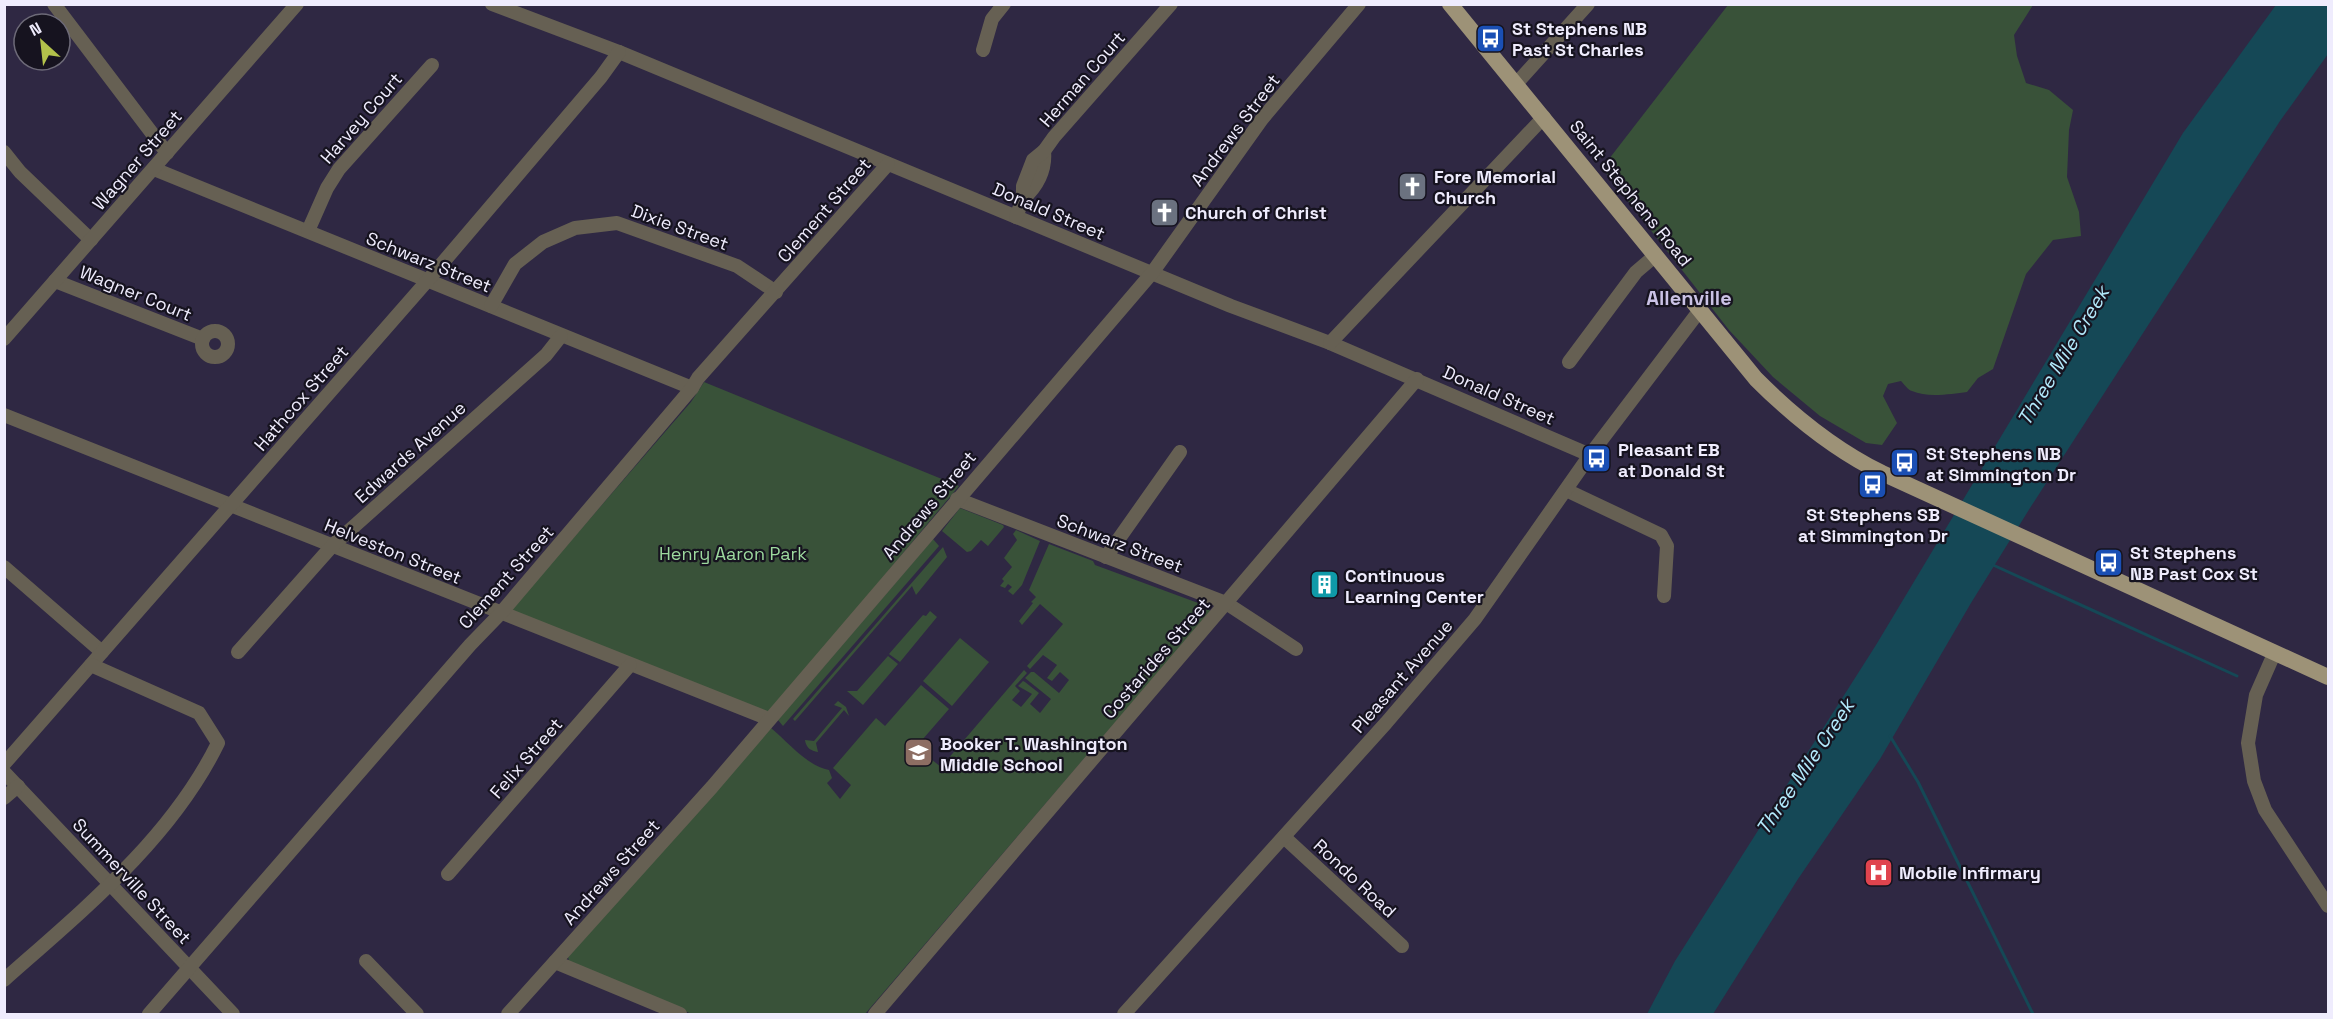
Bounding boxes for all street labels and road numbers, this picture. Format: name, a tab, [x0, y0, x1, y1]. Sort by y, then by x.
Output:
street label: Herman Court	[1034, 26, 1130, 132]
street label: Harvey Court	[315, 68, 407, 168]
street label: Andrews Street	[1185, 69, 1285, 191]
street label: Wagner Street	[87, 105, 187, 215]
street label: Saint Stephens Road	[1565, 115, 1697, 271]
street label: Clement Street	[772, 153, 876, 267]
street label: Donald Street	[989, 177, 1109, 245]
street label: Dixie Street	[628, 199, 732, 255]
street label: Schwarz Street	[363, 226, 495, 298]
street label: Wagner Court	[76, 260, 196, 326]
street label: Hathcox Street	[249, 340, 353, 456]
street label: Donald Street	[1439, 360, 1559, 430]
street label: Edwards Avenue	[350, 396, 470, 508]
street label: Andrews Street	[877, 446, 981, 564]
street label: Schwarz Street	[1054, 508, 1186, 578]
street label: Helveston Street	[321, 513, 465, 589]
street label: Clement Street	[453, 520, 559, 634]
street label: Costarides Street	[1097, 593, 1215, 723]
street label: Pleasant Avenue	[1346, 615, 1458, 737]
street label: Felix Street	[485, 713, 567, 803]
street label: Summerville Street	[68, 813, 196, 949]
street label: Andrews Street	[558, 814, 664, 930]
street label: Rondo Road	[1309, 834, 1401, 922]

